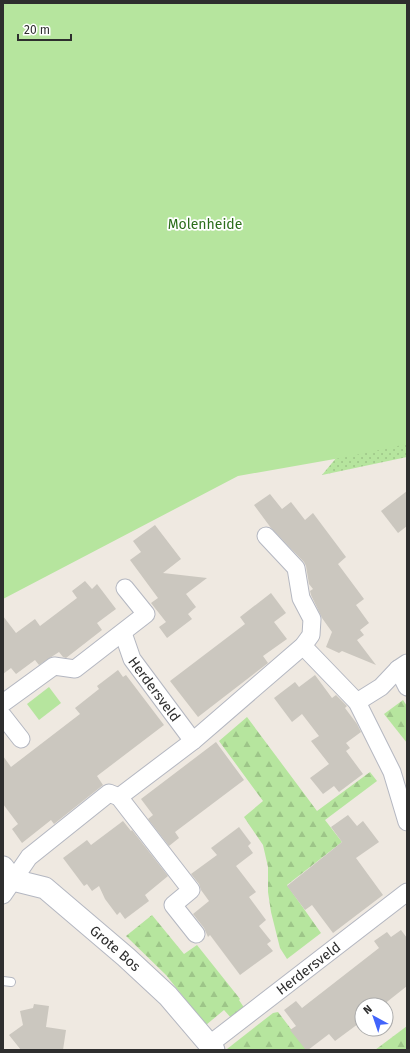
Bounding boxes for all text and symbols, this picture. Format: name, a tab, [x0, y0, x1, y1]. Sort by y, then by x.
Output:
scale bar	[18, 16, 71, 42]
text: 20 m	[24, 23, 50, 37]
park label: Molenheide	[168, 216, 242, 233]
street label: Herdersveld	[124, 654, 184, 725]
street label: Grote Bos	[86, 922, 144, 975]
street label: Herdersveld	[273, 939, 344, 999]
north arrow	[354, 997, 394, 1037]
text: N	[361, 1002, 375, 1017]

